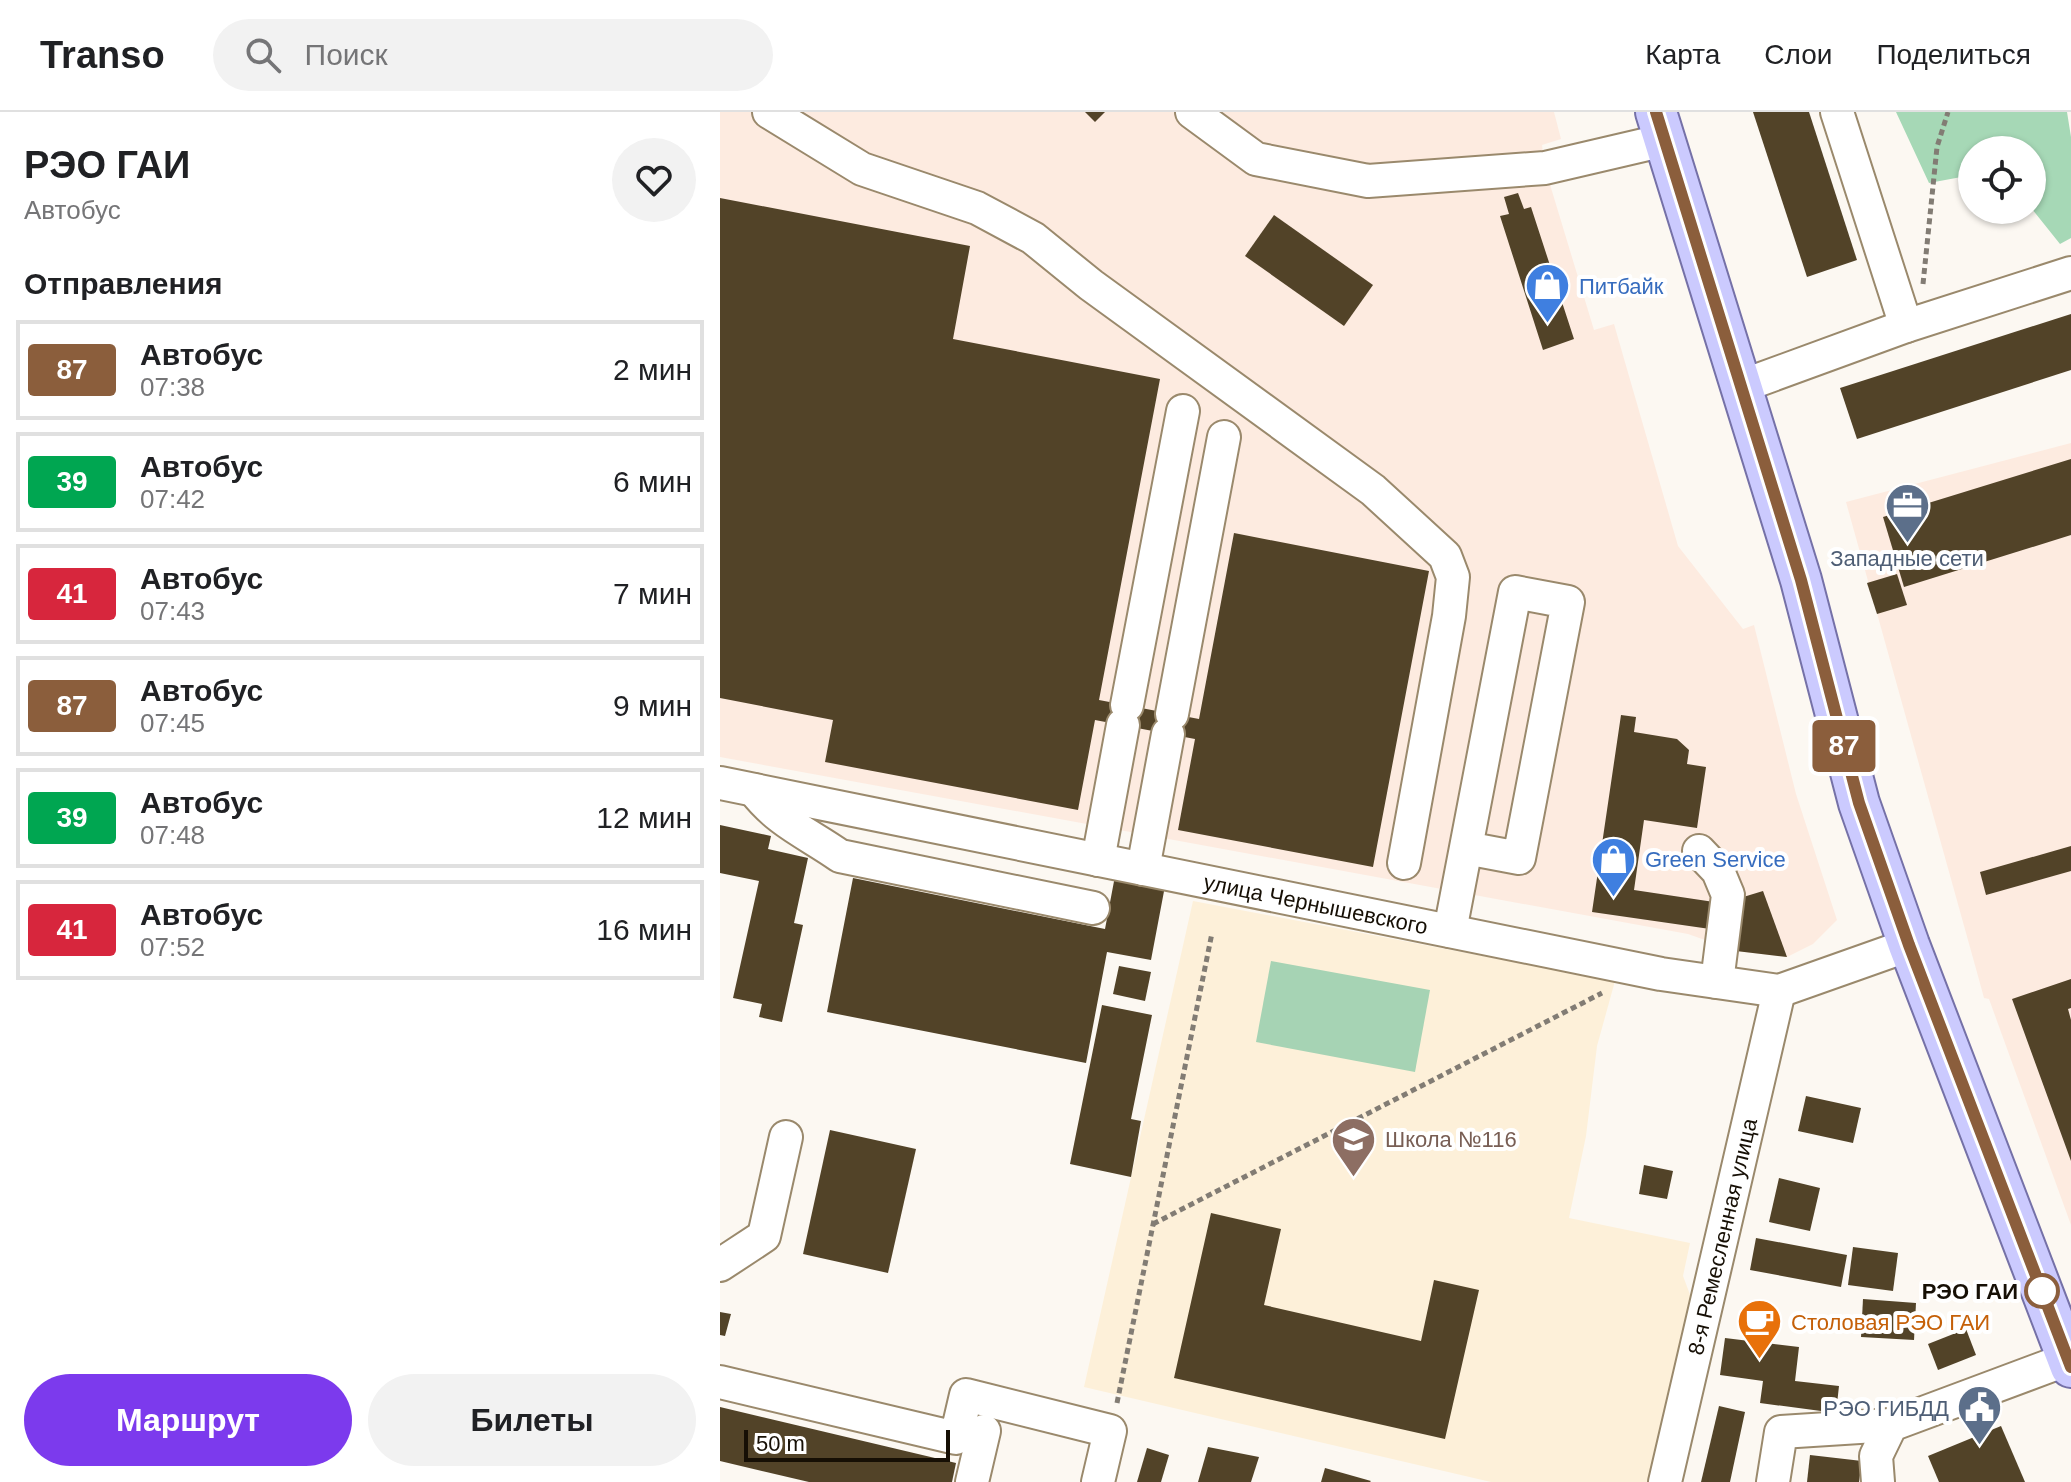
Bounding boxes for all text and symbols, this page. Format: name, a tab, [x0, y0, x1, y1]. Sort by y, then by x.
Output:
search box	[213, 19, 773, 91]
icon: search	[241, 33, 285, 77]
text: Transo	[40, 34, 165, 76]
text: Поиск	[305, 38, 388, 71]
text: Карта	[1645, 39, 1720, 70]
text: Слои	[1764, 39, 1832, 70]
text: Поделиться	[1876, 39, 2031, 70]
map controls	[1958, 136, 2046, 224]
button: locate	[1958, 136, 2046, 224]
button: heart	[612, 138, 696, 222]
text: РЭО ГАИ	[24, 144, 190, 186]
text: Автобус	[24, 195, 121, 225]
shop icon: Питбайк	[1524, 262, 1572, 325]
text: Отправления	[24, 267, 223, 300]
place label: Питбайк	[1579, 274, 1664, 299]
text: Автобус	[140, 338, 263, 371]
text: 2 мин	[613, 353, 692, 386]
text: 87	[56, 354, 88, 385]
text: 07:38	[140, 372, 205, 402]
text: Автобус	[140, 450, 263, 483]
text: 6 мин	[613, 465, 692, 498]
text: 39	[56, 466, 88, 497]
office icon: Западные сети	[1883, 481, 1931, 544]
text: 07:42	[140, 484, 205, 514]
place label: Западные сети	[1830, 546, 1984, 571]
text: Автобус	[140, 562, 263, 595]
text: 7 мин	[613, 577, 692, 610]
text: 41	[56, 578, 88, 609]
text: 07:43	[140, 596, 205, 626]
text: Автобус	[140, 674, 263, 707]
text: 9 мин	[613, 689, 692, 722]
text: 87	[56, 690, 88, 721]
text: 07:45	[140, 708, 205, 738]
line badge: 87	[1808, 720, 1880, 772]
text: 87	[1828, 730, 1860, 761]
text: Автобус	[140, 786, 263, 819]
text: 12 мин	[596, 801, 692, 834]
text: 39	[56, 802, 88, 833]
text: 07:48	[140, 820, 205, 850]
shop icon: Green Service	[1590, 835, 1638, 898]
place label: Green Service	[1645, 847, 1786, 872]
street label: улица Чернышевского	[1202, 869, 1430, 939]
text: Автобус	[140, 898, 263, 931]
text: 16 мин	[596, 913, 692, 946]
text: 41	[56, 914, 88, 945]
text: 07:52	[140, 932, 205, 962]
school or university icon: Школа №116	[1330, 1115, 1378, 1178]
street label: 8-я Ремесленная улица	[1683, 1115, 1762, 1357]
place label: Школа №116	[1385, 1127, 1517, 1152]
marker: РЭО ГАИ	[2025, 1274, 2059, 1308]
place label: РЭО ГАИ	[1922, 1279, 2018, 1304]
cafe icon: Столовая РЭО ГАИ	[1736, 1298, 1784, 1361]
place label: Столовая РЭО ГАИ	[1791, 1310, 1990, 1335]
button: Маршрут	[24, 1374, 352, 1466]
button: Билеты	[368, 1374, 696, 1466]
public building icon: РЭО ГИБДД	[1956, 1384, 2004, 1447]
place label: РЭО ГИБДД	[1823, 1396, 1949, 1421]
scale bar	[744, 1426, 950, 1462]
text: 50 m	[756, 1431, 805, 1456]

